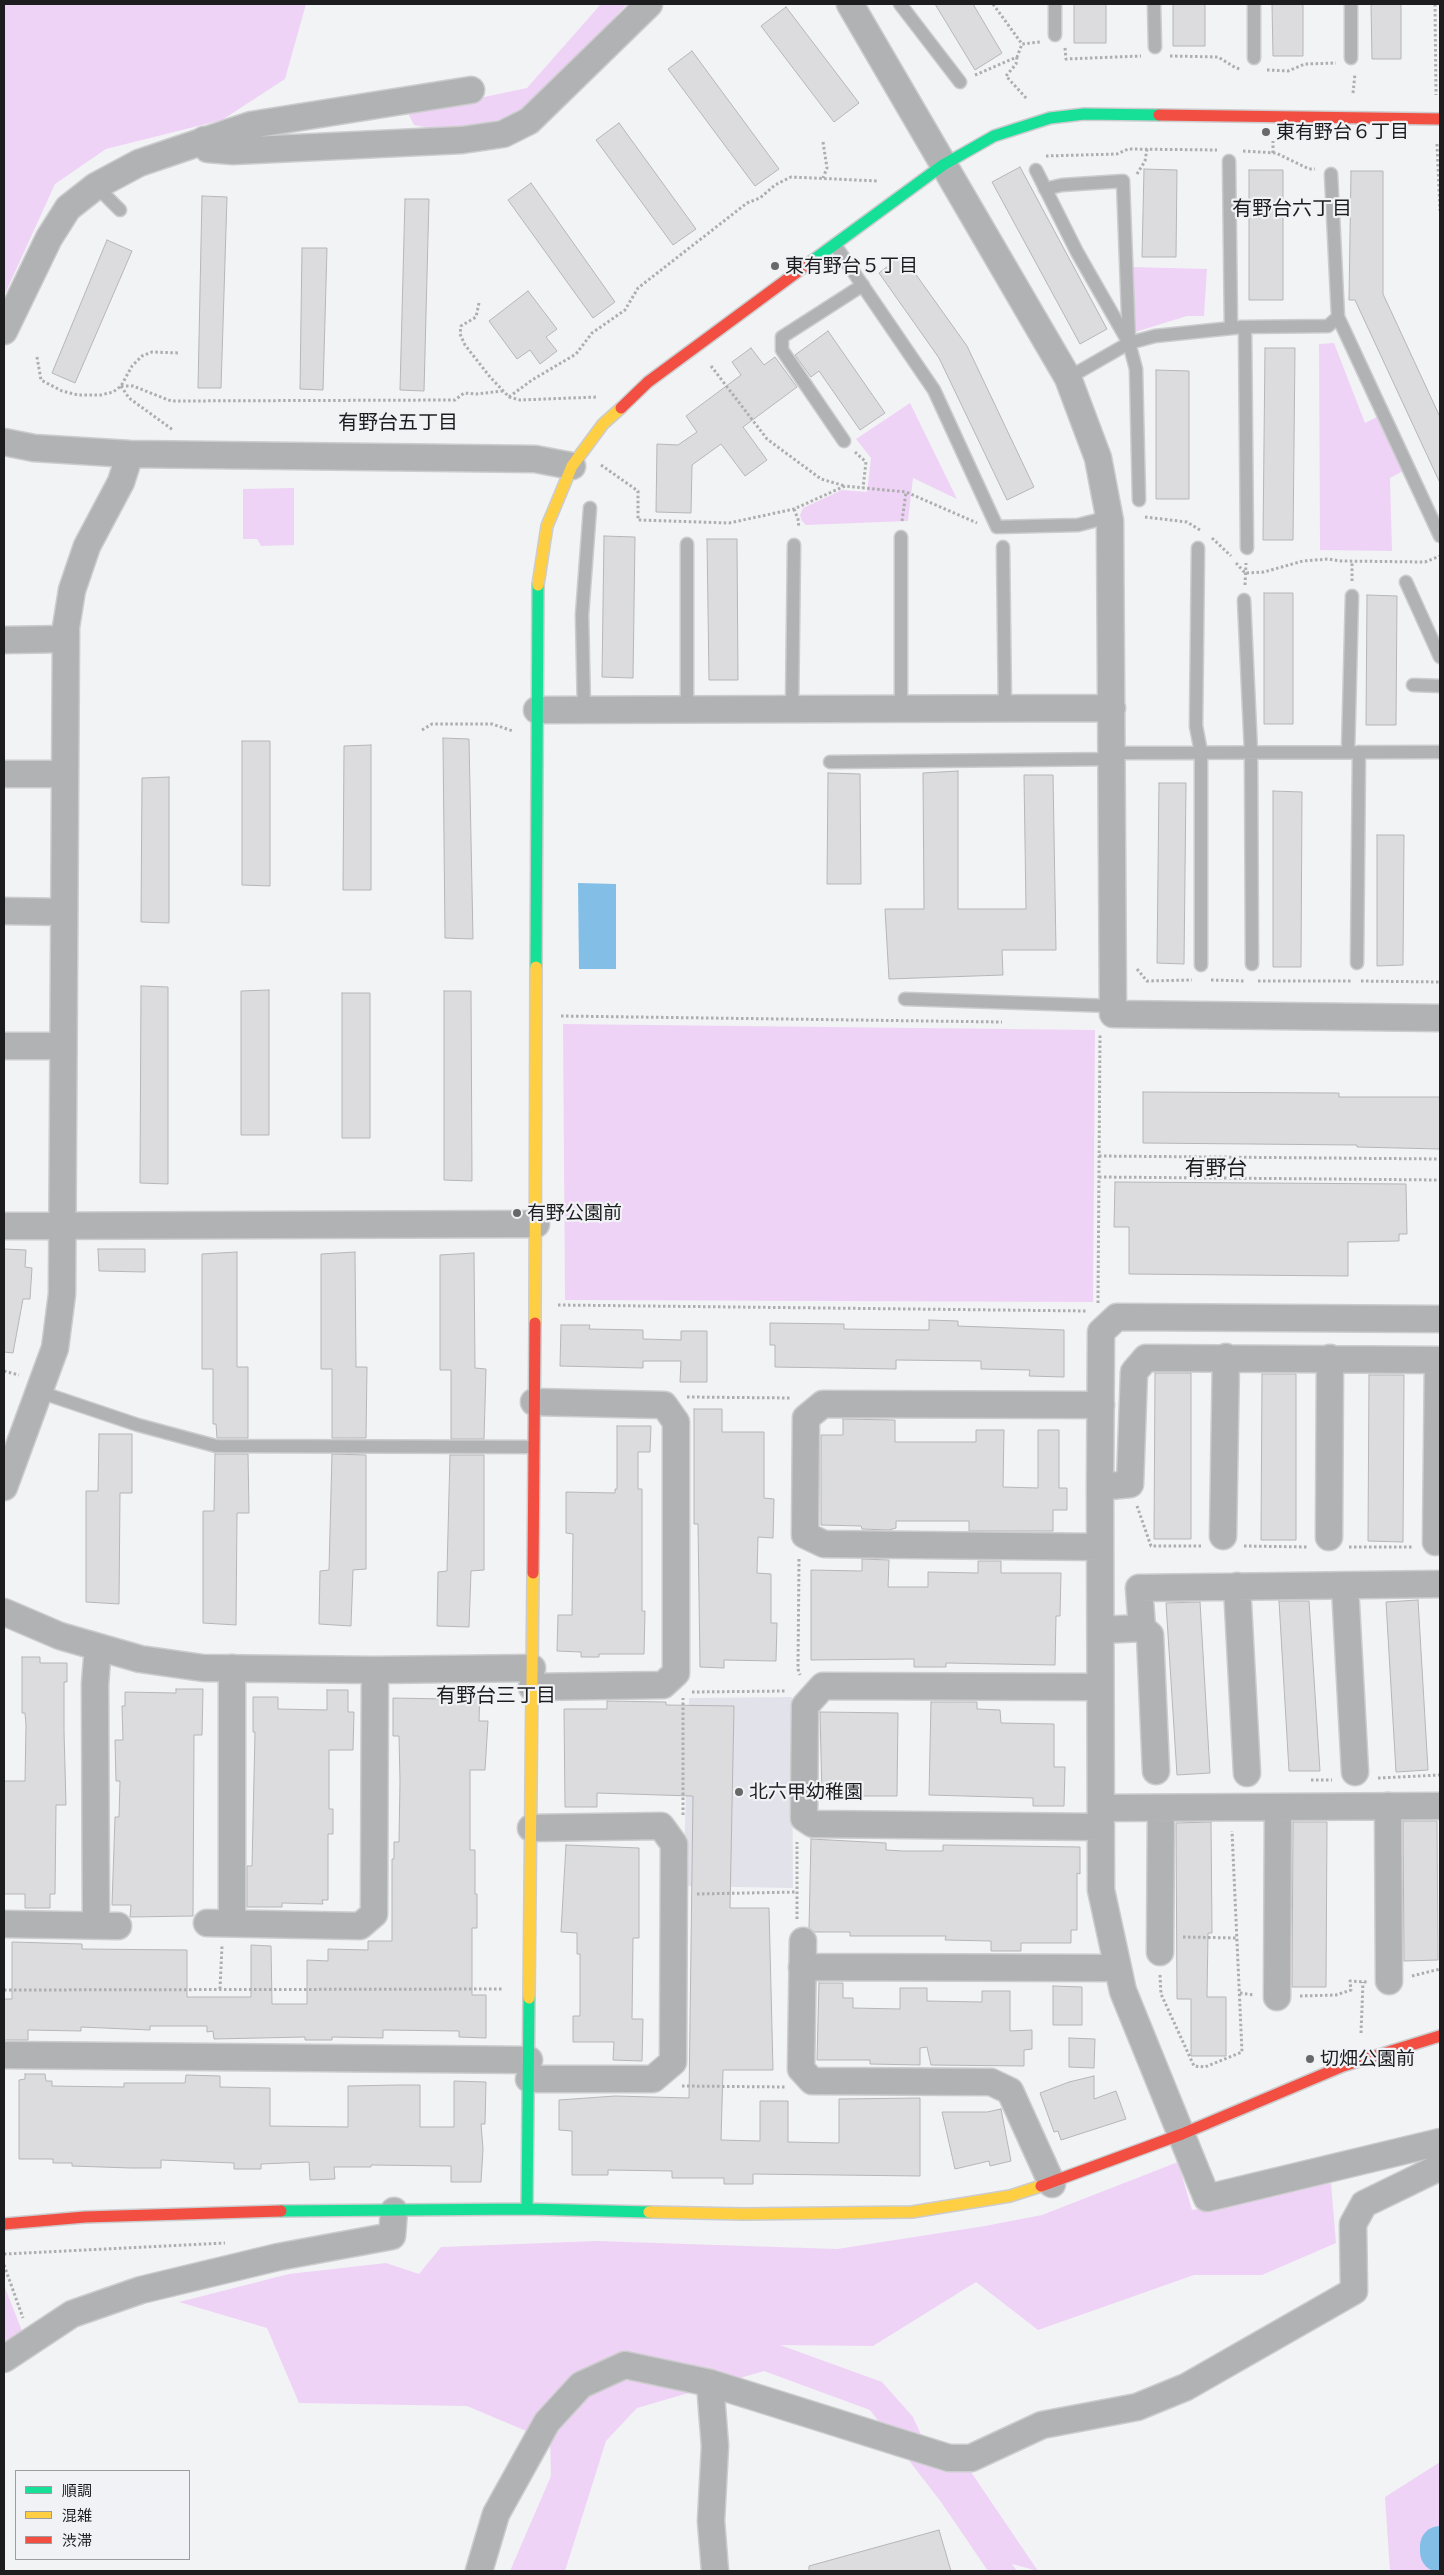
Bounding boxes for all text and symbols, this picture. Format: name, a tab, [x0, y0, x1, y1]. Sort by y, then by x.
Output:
place label: 東有野台６丁目	[1276, 121, 1409, 143]
marker: 東有野台６丁目	[1260, 126, 1272, 138]
district label: 有野台六丁目	[1232, 196, 1352, 220]
place label: 東有野台５丁目	[785, 255, 918, 277]
marker: 東有野台５丁目	[769, 260, 781, 272]
district label: 有野台五丁目	[338, 410, 458, 434]
district label: 有野台	[1185, 1155, 1247, 1181]
place label: 有野公園前	[527, 1202, 622, 1224]
marker: 有野公園前	[511, 1207, 523, 1219]
district label: 有野台三丁目	[436, 1683, 556, 1707]
place label: 北六甲幼稚園	[749, 1781, 863, 1803]
marker: 北六甲幼稚園	[733, 1786, 745, 1798]
place label: 切畑公園前	[1320, 2048, 1415, 2070]
marker: 切畑公園前	[1304, 2053, 1316, 2065]
legend	[15, 2470, 190, 2560]
text: 順調	[62, 2481, 92, 2499]
text: 混雑	[62, 2506, 92, 2524]
text: 渋滞	[62, 2531, 92, 2549]

